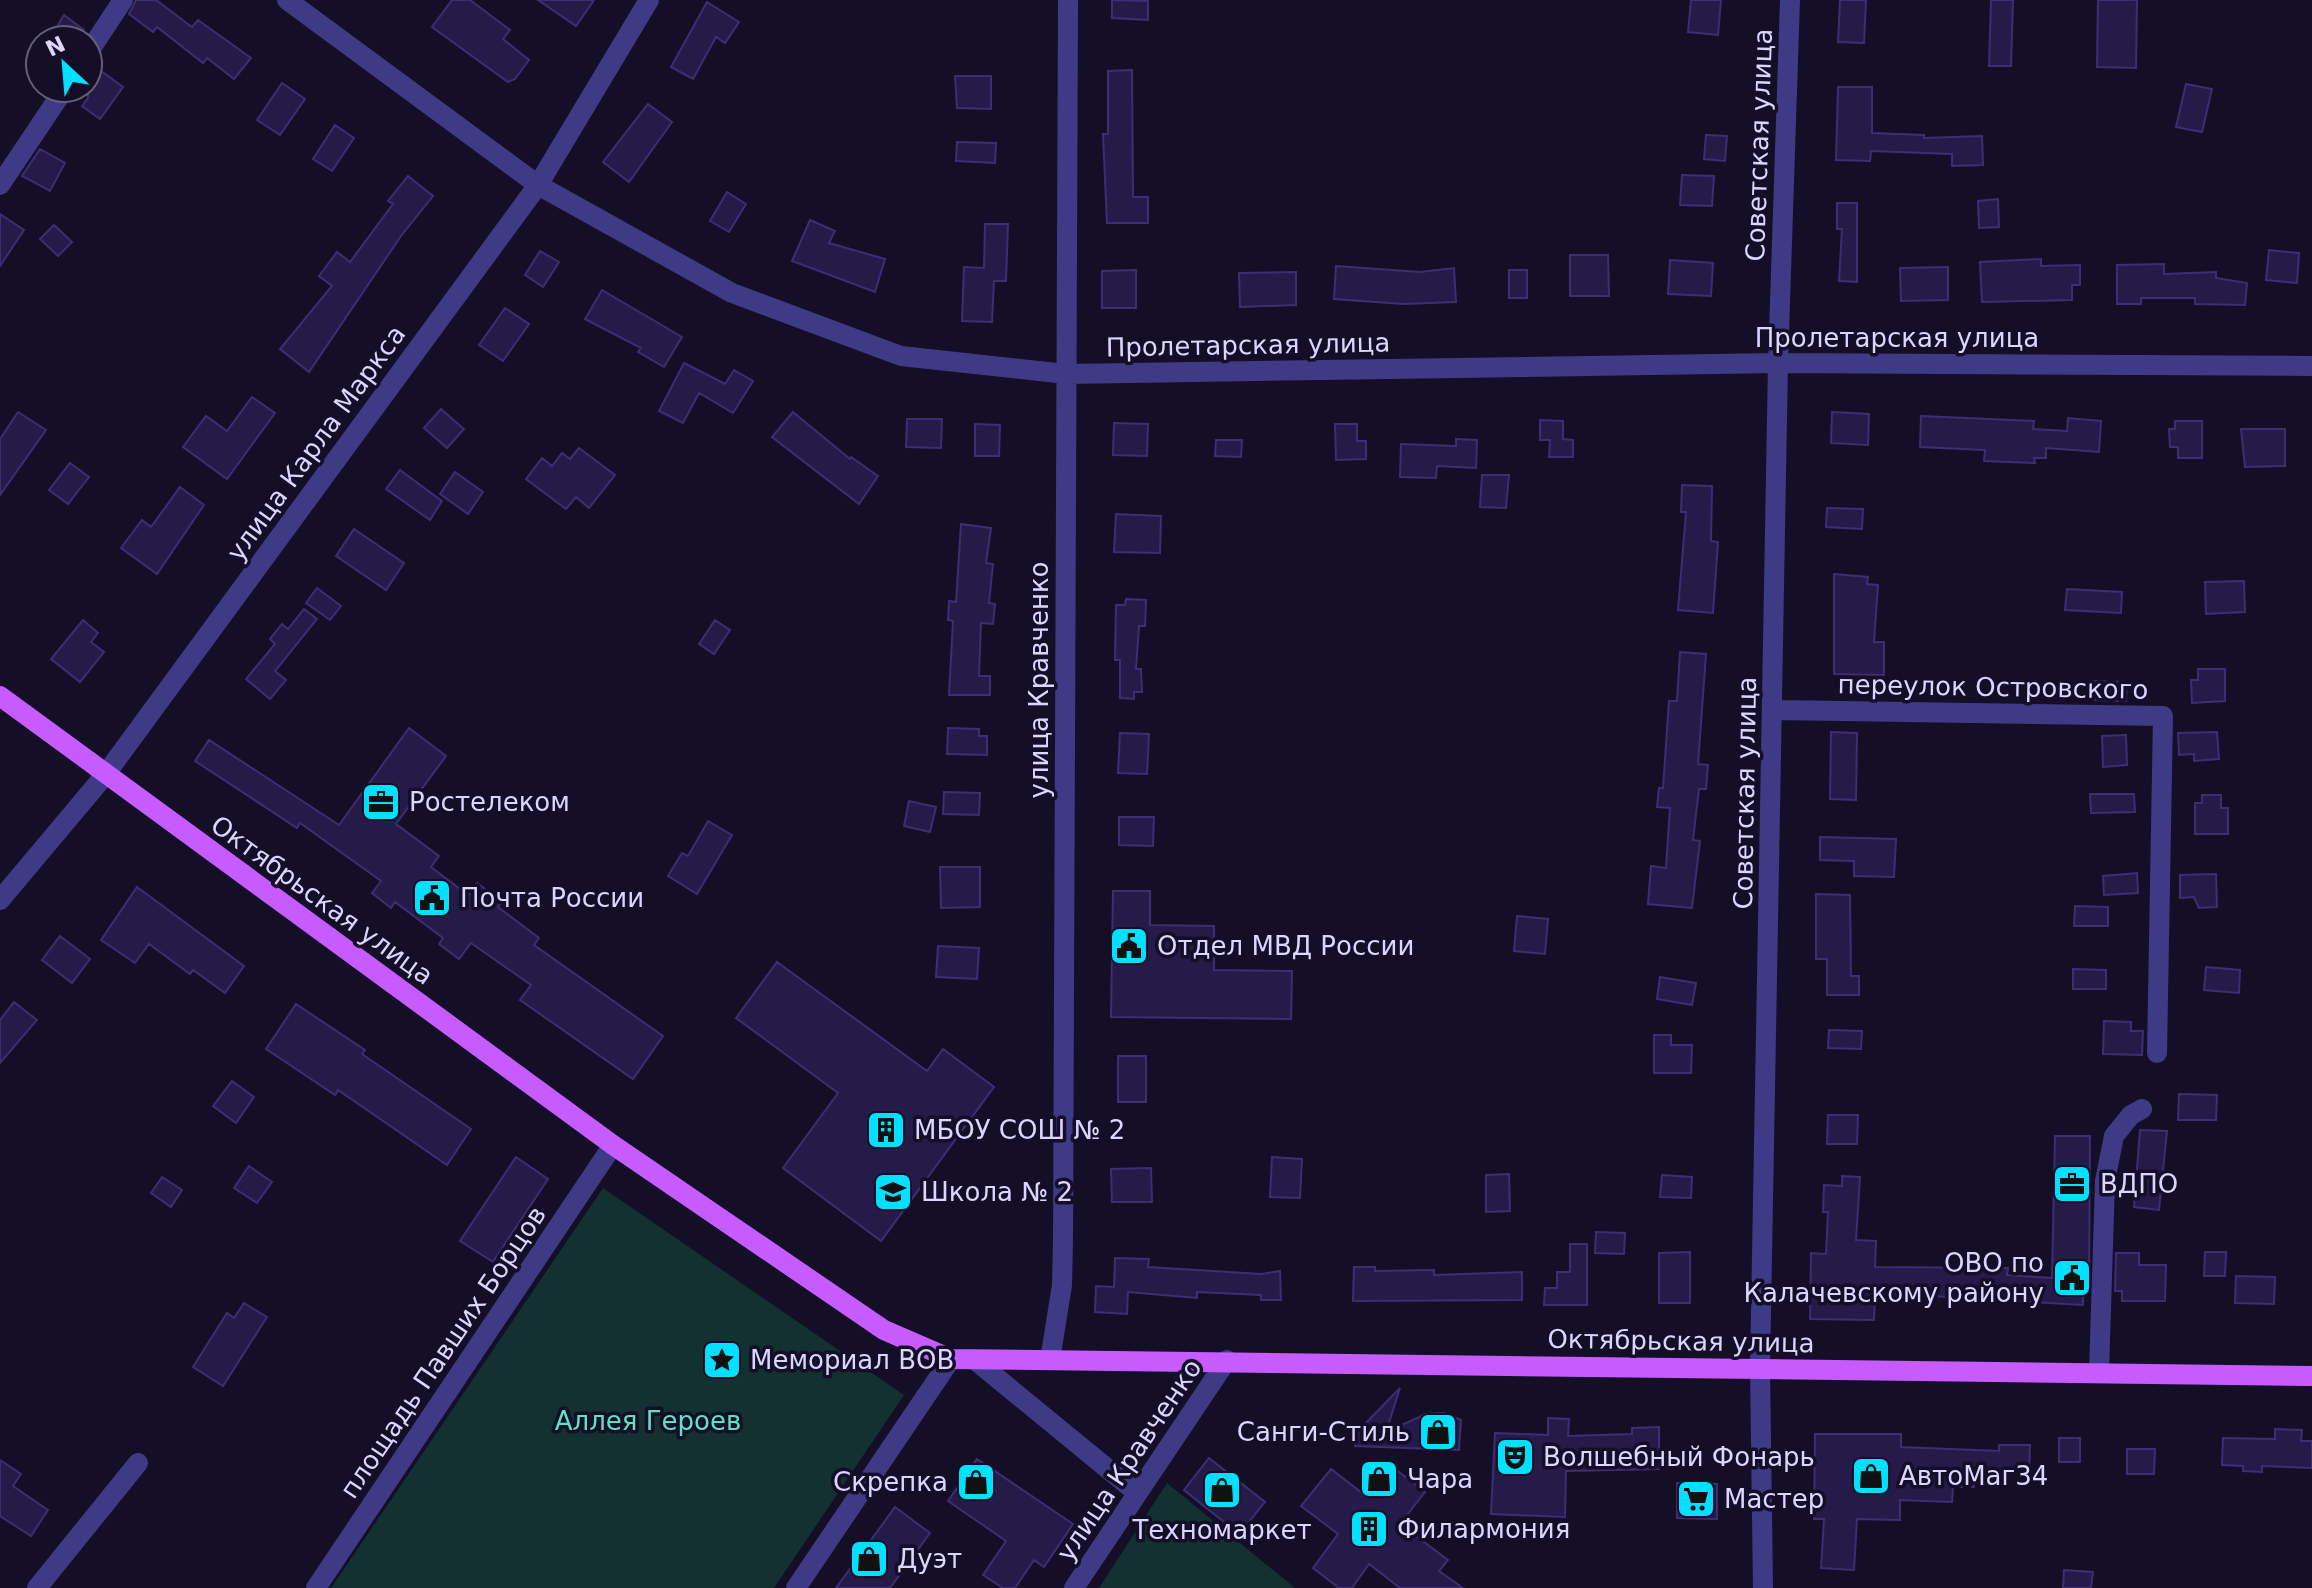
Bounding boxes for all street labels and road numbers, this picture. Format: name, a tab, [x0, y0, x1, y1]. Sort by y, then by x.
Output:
street label: Советская улица	[1740, 28, 1778, 262]
street label: улица Карла Маркса	[221, 320, 411, 566]
street label: Пролетарская улица	[1755, 323, 2039, 353]
street label: Пролетарская улица	[1105, 328, 1391, 362]
street label: улица Кравченко	[1024, 562, 1054, 798]
street label: переулок Островского	[1838, 669, 2148, 705]
street label: Советская улица	[1728, 676, 1762, 910]
street label: Октябрьская улица	[205, 809, 439, 991]
street label: площадь Павших Борцов	[334, 1200, 552, 1504]
street label: Октябрьская улица	[1547, 1324, 1815, 1358]
street label: улица Кравченко	[1050, 1353, 1208, 1567]

